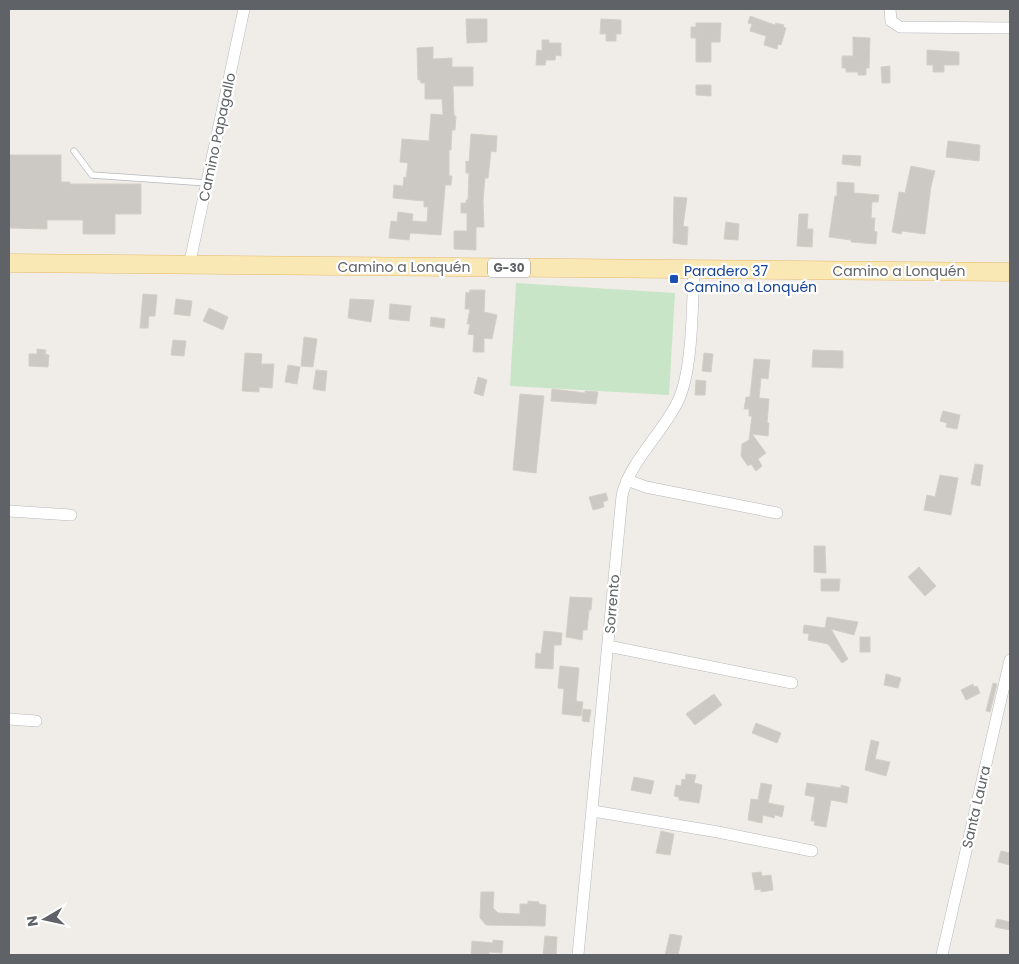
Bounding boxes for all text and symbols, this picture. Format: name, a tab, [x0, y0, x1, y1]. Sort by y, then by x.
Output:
street label: Camino Papagallo	[194, 71, 240, 203]
street label: Camino a Lonquén	[337, 257, 471, 277]
road number: G-30	[488, 258, 530, 278]
place label: Paradero 37 Camino a Lonquén	[684, 261, 817, 297]
street label: Camino a Lonquén	[832, 261, 966, 281]
marker: Paradero 37 Camino a Lonquén	[668, 273, 680, 285]
street label: Sorrento	[599, 574, 625, 634]
street label: Santa Laura	[957, 764, 995, 850]
north arrow	[20, 894, 70, 944]
text: N	[21, 914, 43, 928]

